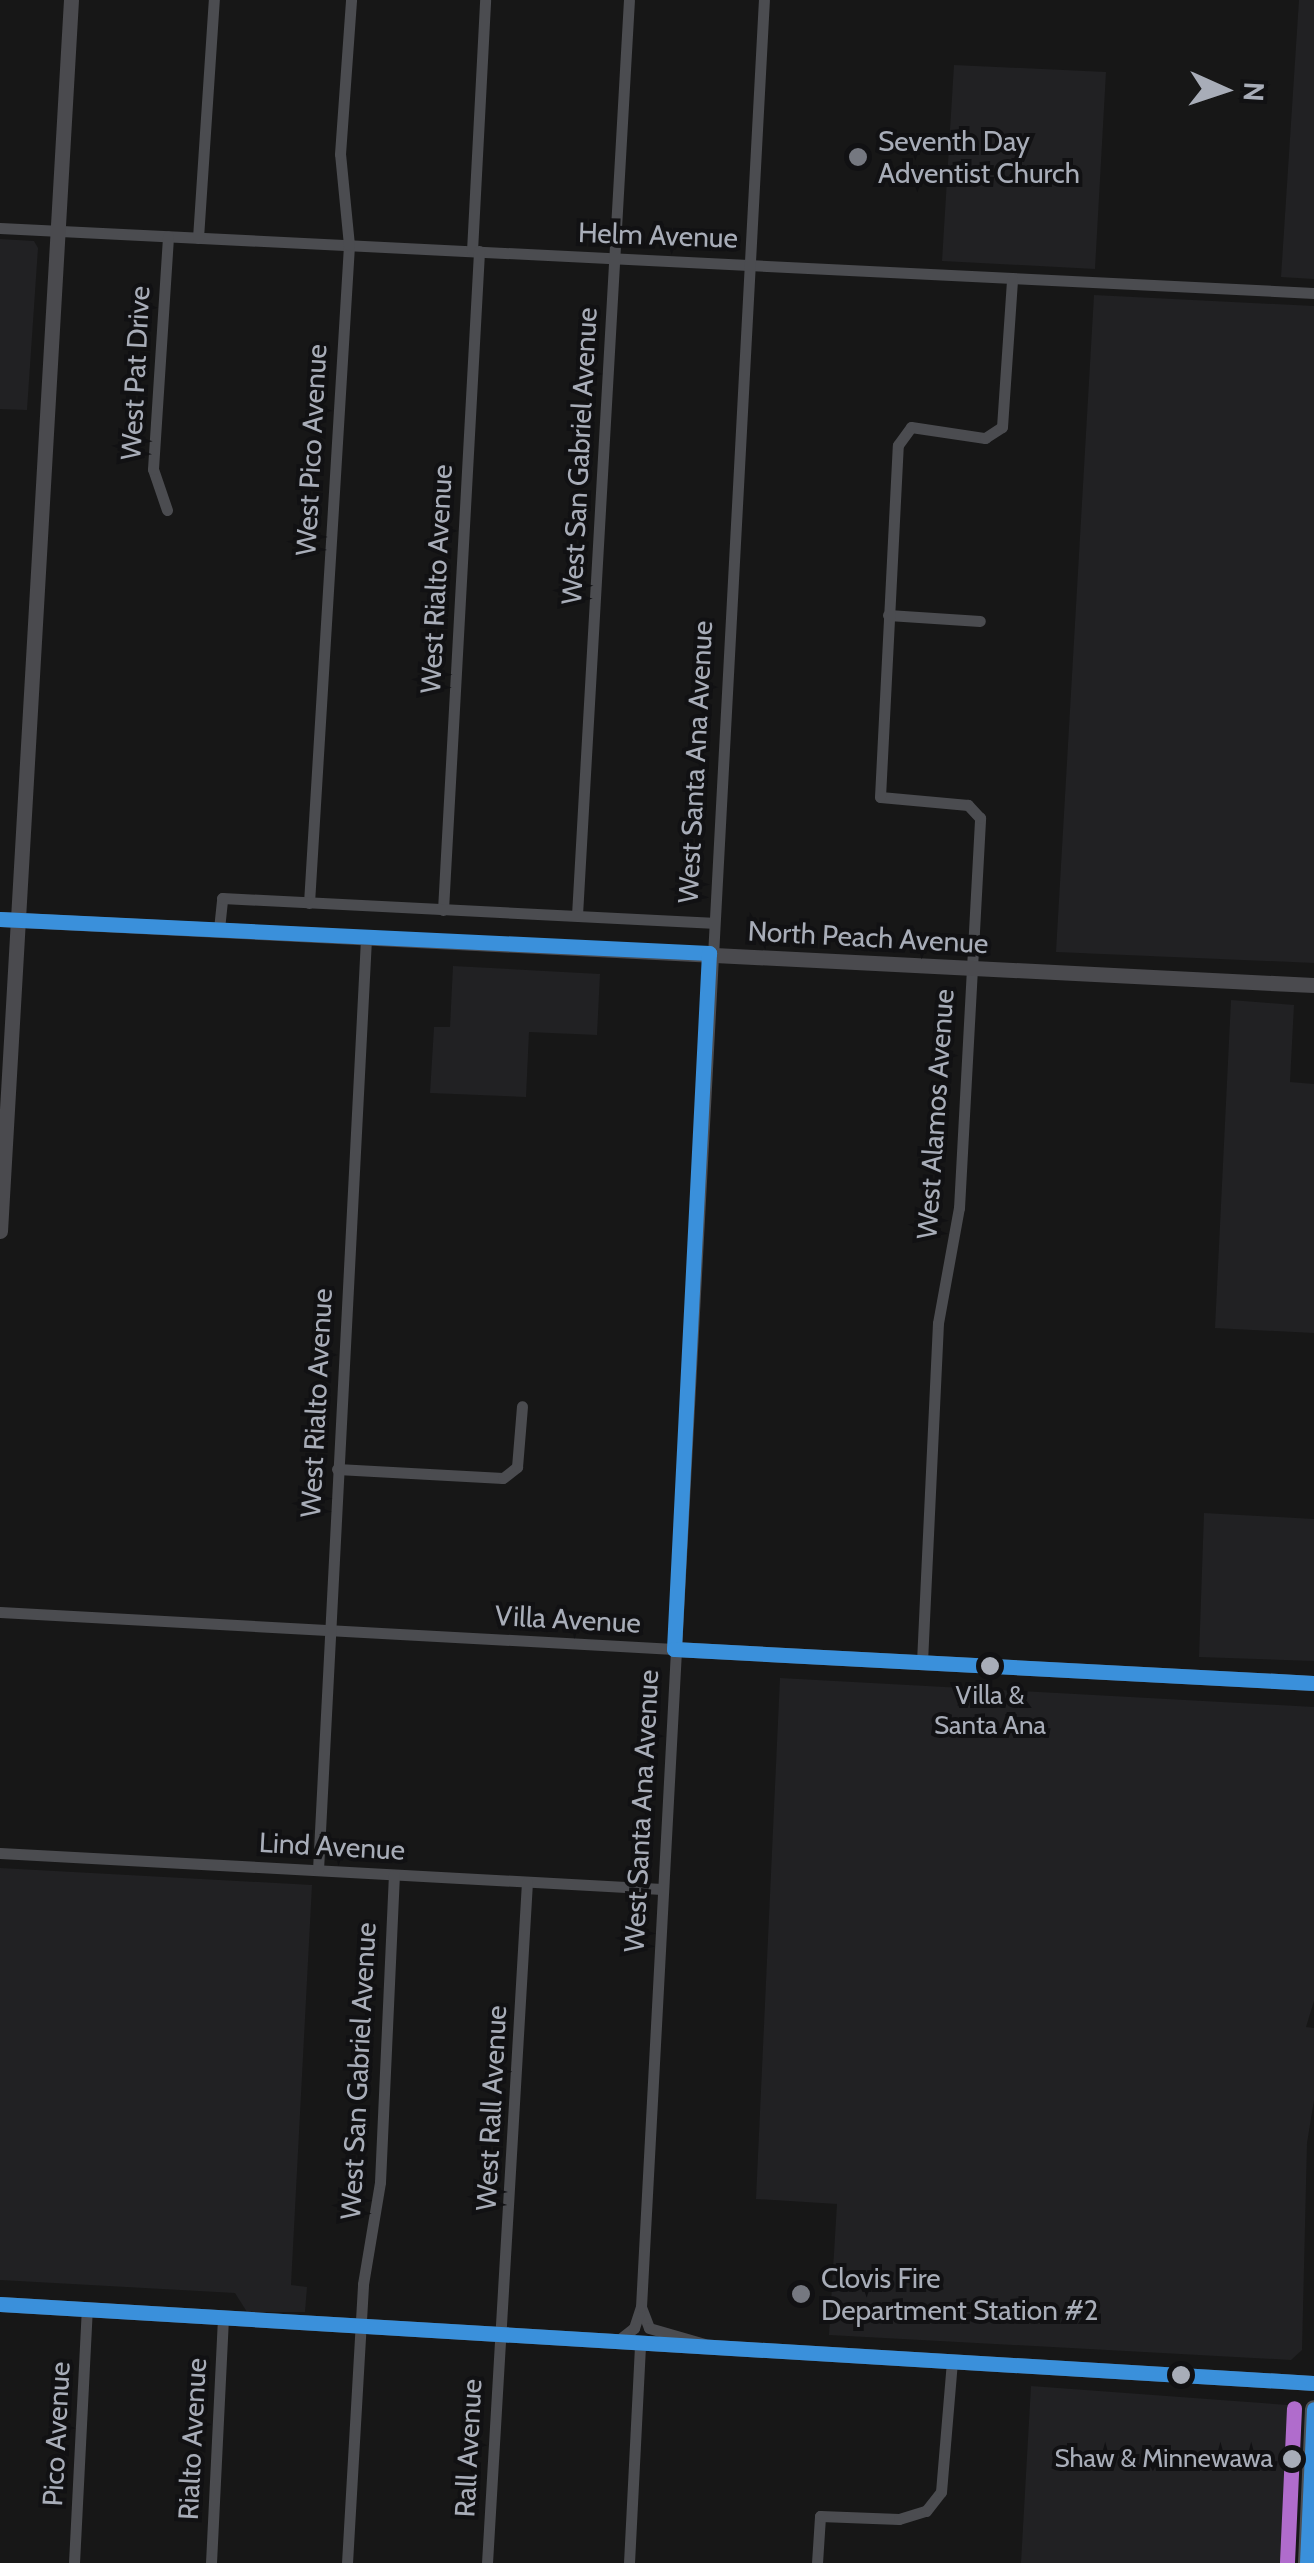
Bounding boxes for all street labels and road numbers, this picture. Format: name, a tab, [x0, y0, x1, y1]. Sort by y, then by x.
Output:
street label: Helm Avenue	[577, 215, 739, 255]
street label: West Pat Drive	[114, 285, 156, 461]
street label: West San Gabriel Avenue	[554, 307, 604, 605]
street label: West Pico Avenue	[289, 343, 333, 557]
street label: West Rialto Avenue	[413, 464, 459, 694]
street label: West Santa Ana Avenue	[671, 620, 719, 904]
street label: North Peach Avenue	[747, 914, 989, 960]
street label: West Alamos Avenue	[909, 988, 961, 1240]
street label: West Rialto Avenue	[293, 1288, 339, 1518]
street label: Villa Avenue	[494, 1598, 642, 1640]
street label: West Santa Ana Avenue	[617, 1669, 665, 1953]
street label: Lind Avenue	[258, 1825, 406, 1867]
street label: West San Gabriel Avenue	[333, 1922, 383, 2220]
street label: West Rall Avenue	[469, 2004, 513, 2212]
street label: Rialto Avenue	[171, 2357, 213, 2521]
street label: Pico Avenue	[35, 2361, 77, 2507]
street label: Rall Avenue	[448, 2378, 488, 2518]

